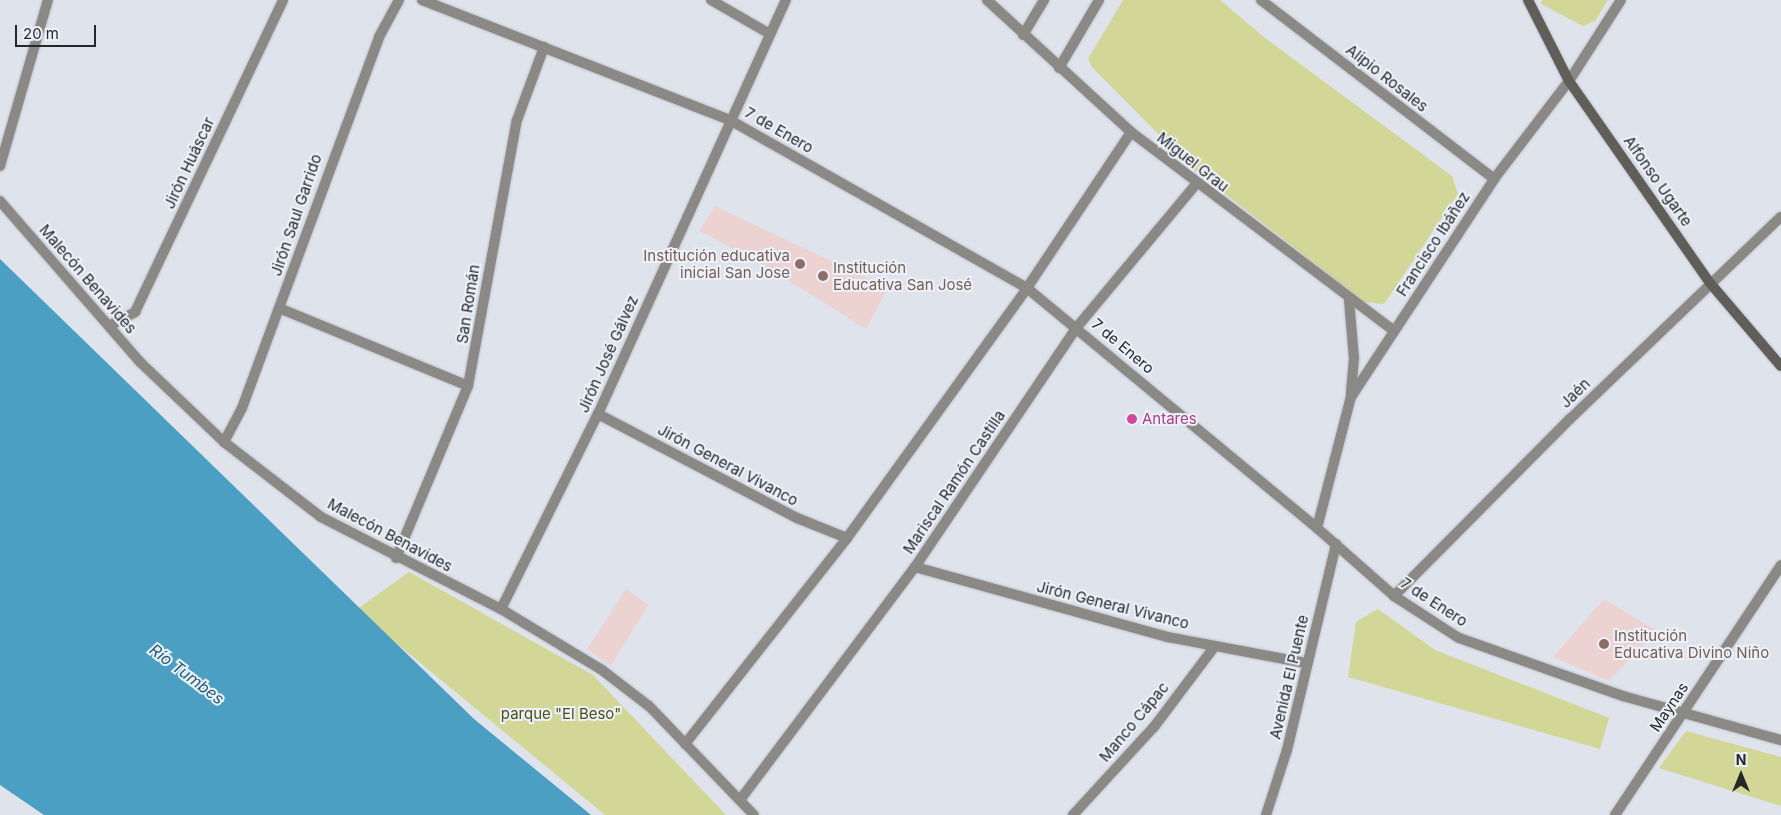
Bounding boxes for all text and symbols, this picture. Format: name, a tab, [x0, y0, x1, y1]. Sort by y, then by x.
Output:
scale bar	[18, 15, 99, 47]
text: 20 m	[23, 24, 59, 43]
street label: Alipio Rosales	[1343, 41, 1431, 115]
street label: 7 de Enero	[742, 103, 816, 157]
street label: Jirón Huáscar	[160, 114, 218, 212]
street label: Miguel Grau	[1154, 128, 1232, 196]
street label: Alfonso Ugarte	[1620, 132, 1696, 230]
street label: Jirón Saul Garrido	[267, 152, 325, 278]
street label: Francisco Ibáñez	[1393, 188, 1473, 300]
street label: Malecón Benavides	[36, 221, 140, 337]
place label: Institución educativa inicial San Jose	[643, 246, 790, 281]
marker: Institución educativa inicial San Jose	[794, 258, 806, 270]
place label: Institución Educativa San José	[833, 258, 972, 293]
street label: San Román	[453, 263, 483, 345]
marker: Institución Educativa San José	[817, 270, 829, 282]
street label: Jirón José Gálvez	[574, 293, 642, 415]
street label: 7 de Enero	[1088, 315, 1158, 377]
street label: Jaén	[1556, 375, 1594, 411]
street label: Mariscal Ramón Castilla	[899, 407, 1009, 557]
place label: Antares	[1142, 410, 1197, 428]
marker: Antares	[1126, 413, 1138, 425]
street label: Jirón General Vivanco	[655, 420, 801, 510]
street label: Malecón Benavides	[325, 495, 455, 575]
street label: 7 de Enero	[1397, 574, 1471, 630]
street label: Jirón General Vivanco	[1035, 577, 1191, 633]
street label: Avenida El Puente	[1266, 613, 1312, 741]
place label: Institución Educativa Divino Niño	[1614, 626, 1769, 661]
marker: Institución Educativa Divino Niño	[1598, 638, 1610, 650]
water label: Río Tumbes	[146, 640, 228, 708]
street label: Manco Cápac	[1096, 679, 1172, 765]
street label: Maynas	[1646, 679, 1692, 735]
park label: parque "El Beso"	[501, 705, 621, 723]
north arrow	[1716, 750, 1766, 800]
text: N	[1736, 751, 1746, 768]

